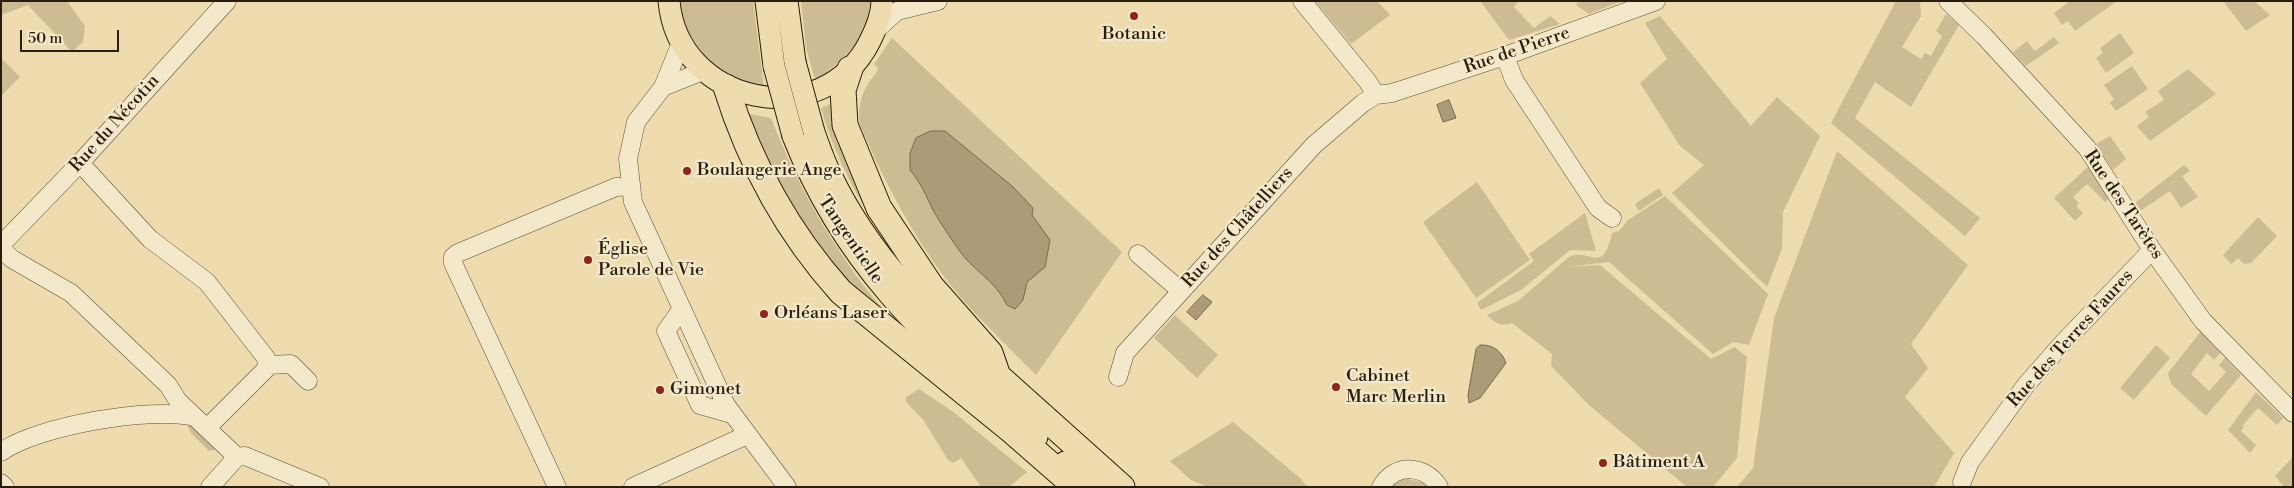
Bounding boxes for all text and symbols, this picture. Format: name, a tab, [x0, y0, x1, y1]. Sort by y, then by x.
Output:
marker: Botanic	[1128, 10, 1140, 22]
scale bar	[22, 20, 121, 52]
street label: Rue de Pierre	[1461, 23, 1573, 79]
place label: Botanic	[1102, 24, 1166, 46]
text: 50 m	[28, 29, 62, 48]
street label: Rue du Nécotin	[65, 71, 165, 177]
street label: Rue des Tarètes	[2079, 146, 2167, 264]
place label: Boulangerie Ange	[697, 160, 842, 182]
street label: Rue des Châtelliers	[1178, 163, 1298, 293]
marker: Boulangerie Ange	[681, 165, 693, 177]
street label: Tangentielle	[813, 192, 887, 288]
place label: Église Parole de Vie	[598, 239, 704, 282]
marker: Église Parole de Vie	[582, 254, 594, 266]
street label: Rue des Terres Faures	[2004, 266, 2138, 412]
place label: Orléans Laser	[774, 303, 887, 325]
marker: Orléans Laser	[758, 308, 770, 320]
place label: Cabinet Marc Merlin	[1346, 366, 1446, 408]
place label: Gimonet	[670, 379, 741, 401]
marker: Cabinet Marc Merlin	[1330, 381, 1342, 393]
marker: Gimonet	[654, 384, 666, 396]
place label: Bâtiment A	[1613, 452, 1705, 474]
marker: Bâtiment A	[1597, 457, 1609, 469]

